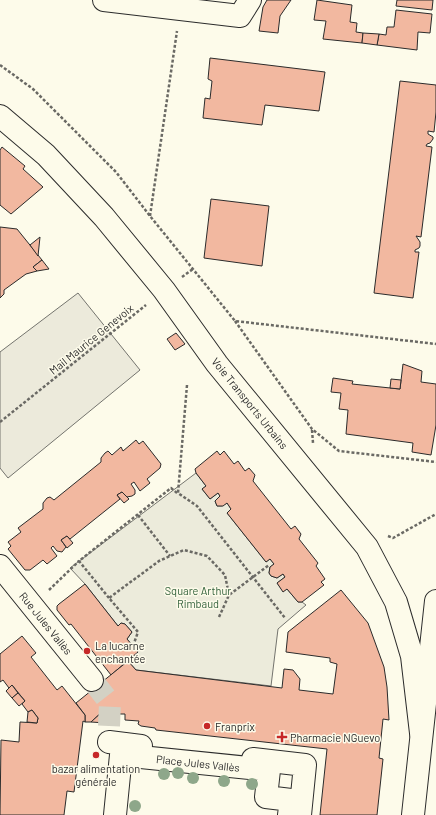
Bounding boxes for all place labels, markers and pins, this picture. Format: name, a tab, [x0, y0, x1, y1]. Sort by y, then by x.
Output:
place label: La lucarne enchantée	[95, 639, 146, 665]
marker: La lucarne enchantée	[82, 646, 92, 656]
place label: Franprix	[215, 720, 255, 733]
marker: Franprix	[202, 721, 212, 731]
place label: Pharmacie NGuevo	[290, 731, 380, 744]
marker: Pharmacie NGuevo	[277, 732, 287, 742]
marker: bazar alimentation générale	[91, 750, 101, 760]
place label: bazar alimentation générale	[52, 762, 140, 788]

